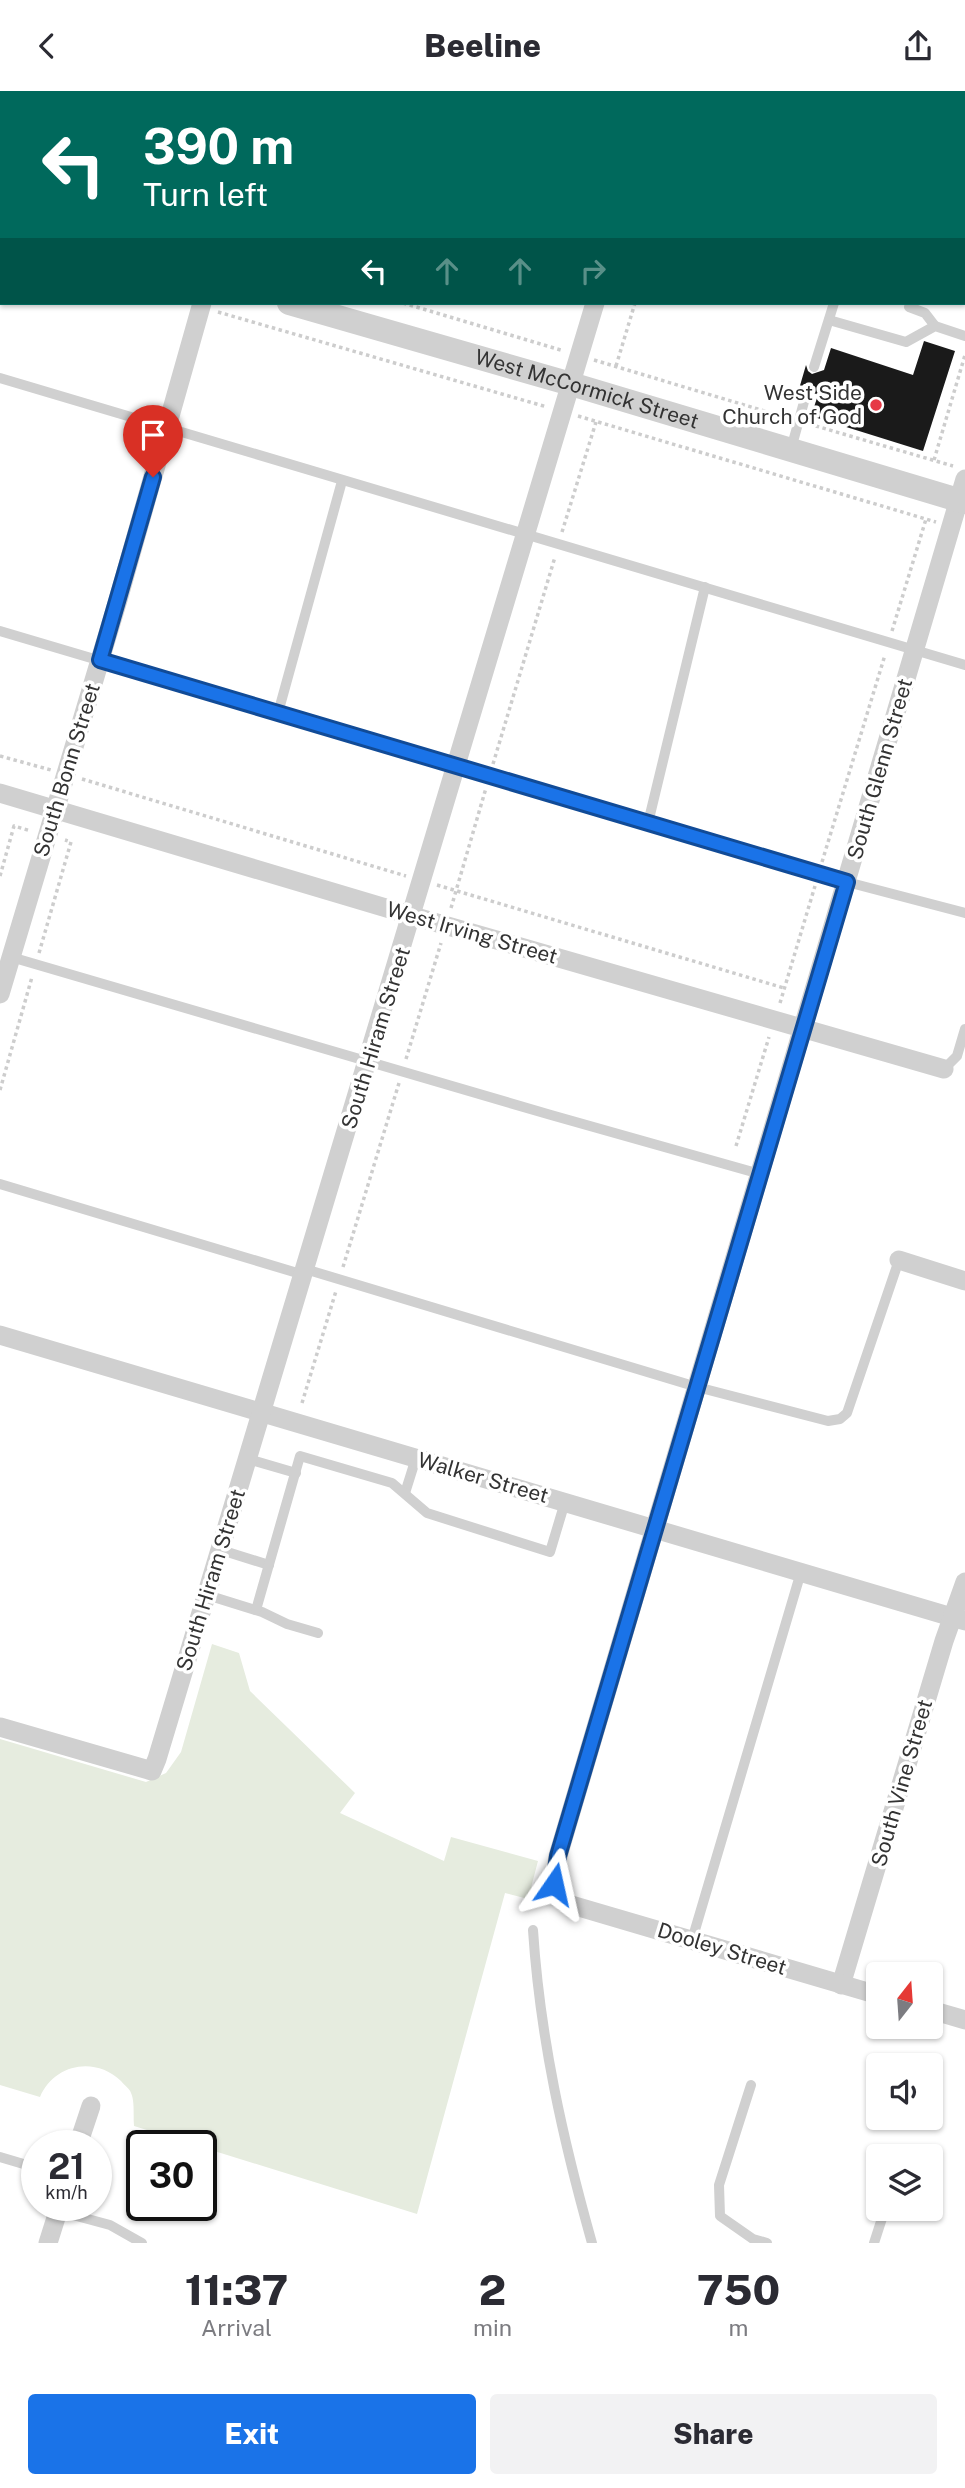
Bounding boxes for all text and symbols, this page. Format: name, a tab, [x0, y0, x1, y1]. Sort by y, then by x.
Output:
icon: back	[28, 27, 66, 65]
text: Beeline	[424, 27, 541, 64]
icon: share	[899, 27, 937, 65]
text: 390 m	[143, 117, 294, 175]
icon: left	[28, 119, 119, 210]
text: Turn left	[143, 176, 268, 213]
icon: left	[355, 252, 393, 290]
icon: ahead	[428, 252, 466, 290]
icon: ahead	[501, 252, 539, 290]
icon: right	[574, 252, 612, 290]
street label: West McCormick Street	[472, 344, 702, 434]
place label: West Side Church of God	[722, 380, 862, 429]
marker: West Side Church of God	[868, 397, 884, 413]
pin	[123, 405, 183, 477]
icon: arrive	[134, 416, 172, 454]
street label: South Glenn Street	[842, 675, 917, 862]
street label: South Bonn Street	[28, 680, 105, 860]
street label: West Irving Street	[384, 896, 560, 969]
street label: South Hiram Street	[336, 944, 415, 1132]
street label: Walker Street	[415, 1447, 551, 1508]
street label: South Hiram Street	[171, 1486, 250, 1674]
street label: South Vine Street	[866, 1696, 937, 1869]
position arrow	[517, 1847, 591, 1921]
street label: Dooley Street	[655, 1917, 790, 1980]
north arrow	[866, 1962, 943, 2039]
map controls	[866, 1962, 943, 2221]
button: sound	[866, 2053, 943, 2130]
speed limit sign: 30	[126, 2130, 217, 2221]
button: layers	[866, 2144, 943, 2221]
text: 21	[48, 2146, 85, 2187]
text: km/h	[45, 2182, 88, 2203]
text: 11:37	[185, 2265, 288, 2314]
text: 2	[479, 2265, 506, 2314]
text: 750	[697, 2265, 780, 2314]
text: Arrival	[201, 2314, 272, 2341]
text: min	[473, 2314, 512, 2341]
text: m	[729, 2314, 748, 2341]
button: Exit	[28, 2394, 476, 2474]
button: Share	[490, 2394, 937, 2474]

